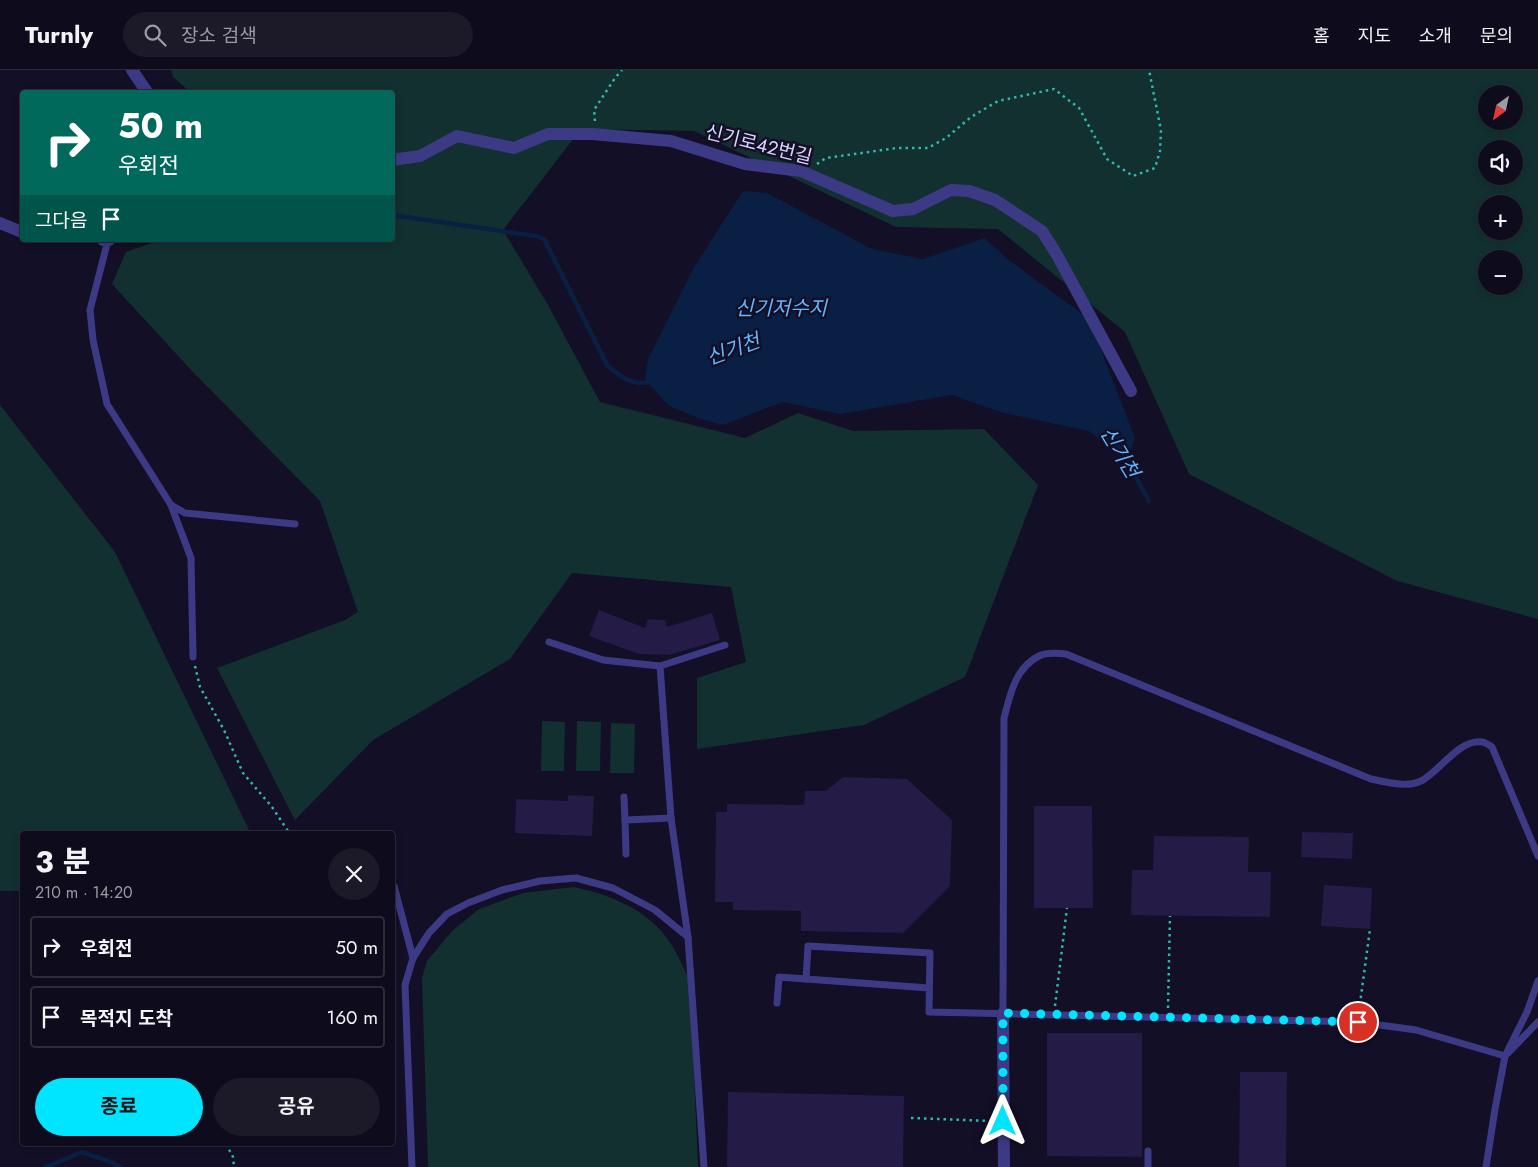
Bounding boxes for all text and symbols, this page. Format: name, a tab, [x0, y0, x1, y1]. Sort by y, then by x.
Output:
search box	[123, 12, 473, 57]
text: Turnly	[25, 17, 93, 52]
icon: search	[141, 21, 169, 49]
text: 장소 검색	[181, 22, 257, 49]
text: 홈	[1313, 23, 1330, 49]
text: 지도	[1358, 23, 1391, 49]
text: 소개	[1419, 23, 1452, 49]
text: 문의	[1480, 23, 1513, 49]
north arrow	[1478, 85, 1522, 130]
map controls	[1478, 85, 1523, 295]
text: 50 m	[118, 101, 203, 151]
icon: right	[35, 110, 100, 175]
street label: 신기로42번길	[703, 118, 815, 171]
button: sound	[1478, 140, 1523, 185]
text: 우회전	[118, 149, 179, 181]
button: +	[1478, 195, 1523, 240]
icon: arrive	[97, 205, 125, 233]
text: 그다음	[35, 207, 87, 234]
button: −	[1478, 250, 1523, 295]
water label: 신기저수지	[735, 294, 829, 323]
water label: 신기천	[702, 326, 767, 373]
water label: 신기천	[1093, 421, 1148, 486]
text: 3 분	[35, 840, 90, 883]
button: close	[328, 848, 380, 900]
text: 210 m · 14:20	[35, 881, 133, 904]
icon: right	[37, 933, 65, 961]
text: 50 m	[335, 934, 378, 961]
text: 우회전	[80, 935, 132, 962]
pin	[1337, 1001, 1379, 1043]
icon: arrive	[37, 1003, 65, 1031]
text: 160 m	[327, 1004, 378, 1031]
text: 목적지 도착	[80, 1005, 173, 1032]
icon: arrive	[1344, 1008, 1372, 1036]
button: 종료	[35, 1078, 203, 1136]
button: 공유	[213, 1078, 380, 1136]
position arrow	[976, 1094, 1028, 1146]

